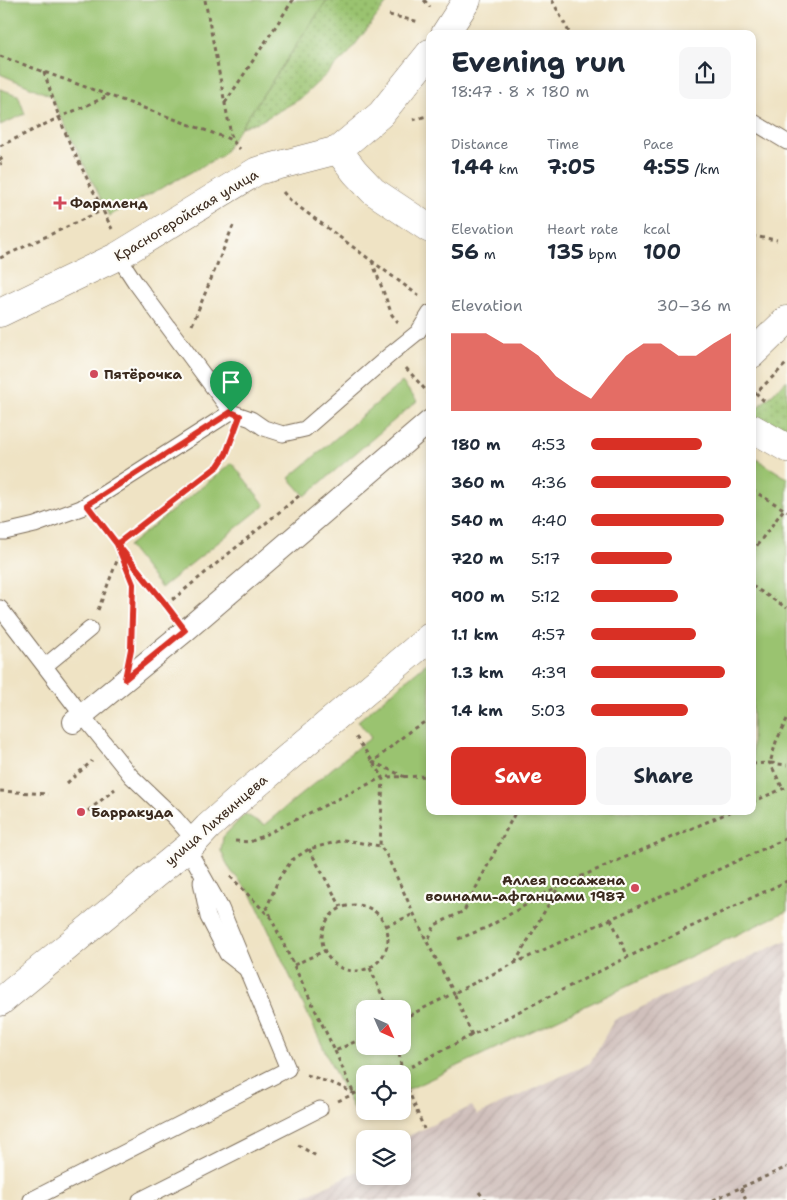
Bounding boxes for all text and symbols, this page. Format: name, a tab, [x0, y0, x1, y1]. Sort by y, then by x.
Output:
text: Evening run	[451, 43, 626, 81]
button: share	[679, 47, 731, 99]
text: 18:47 · 8 × 180 m	[451, 81, 589, 102]
text: Distance	[451, 135, 508, 153]
text: Time	[547, 135, 579, 153]
text: Pace	[643, 135, 674, 153]
text: 1.44	[451, 153, 494, 181]
text: 7:05	[547, 153, 595, 181]
text: 4:55	[643, 153, 690, 181]
text: km	[494, 160, 518, 178]
text: /km	[690, 160, 720, 178]
street label: Красногеройская улица	[111, 165, 261, 265]
place label: Фармленд	[70, 194, 148, 212]
marker: Фармленд	[54, 197, 66, 209]
text: Elevation	[451, 220, 514, 238]
text: Heart rate	[547, 220, 618, 238]
text: kcal	[643, 220, 670, 238]
text: 56	[451, 238, 479, 266]
text: 135	[547, 238, 584, 266]
text: 100	[643, 238, 681, 266]
text: m	[479, 245, 496, 263]
text: bpm	[584, 245, 617, 263]
text: Elevation	[451, 295, 523, 316]
text: 30–36 m	[656, 295, 731, 316]
pin	[210, 361, 252, 412]
place label: Пятёрочка	[104, 365, 183, 383]
marker: Пятёрочка	[88, 368, 100, 380]
icon: arrive	[217, 368, 245, 396]
text: 180 m	[451, 434, 501, 455]
text: 4:53	[531, 434, 566, 455]
text: 360 m	[451, 472, 505, 493]
text: 4:36	[531, 472, 567, 493]
text: 540 m	[451, 510, 503, 531]
text: 4:40	[531, 510, 567, 531]
text: 720 m	[451, 548, 504, 569]
text: 5:17	[531, 548, 561, 569]
text: 900 m	[451, 586, 505, 607]
text: 5:12	[531, 586, 561, 607]
text: 1.1 km	[451, 624, 498, 645]
text: 4:57	[531, 624, 566, 645]
text: 1.3 km	[451, 662, 504, 683]
text: 4:39	[531, 662, 567, 683]
text: 1.4 km	[451, 700, 503, 721]
text: 5:03	[531, 700, 566, 721]
button: Save	[451, 747, 586, 805]
button: Share	[596, 747, 731, 805]
street label: улица Лихвинцева	[161, 770, 271, 869]
place label: Барракуда	[91, 803, 174, 821]
marker: Барракуда	[75, 806, 87, 818]
place label: Аллея посажена воинами-афганцами 1987	[425, 871, 625, 905]
marker: Аллея посажена воинами-афганцами 1987	[629, 882, 641, 894]
north arrow	[356, 1000, 411, 1055]
map controls	[356, 1000, 411, 1185]
button: locate	[356, 1065, 411, 1120]
button: layers	[356, 1130, 411, 1185]

